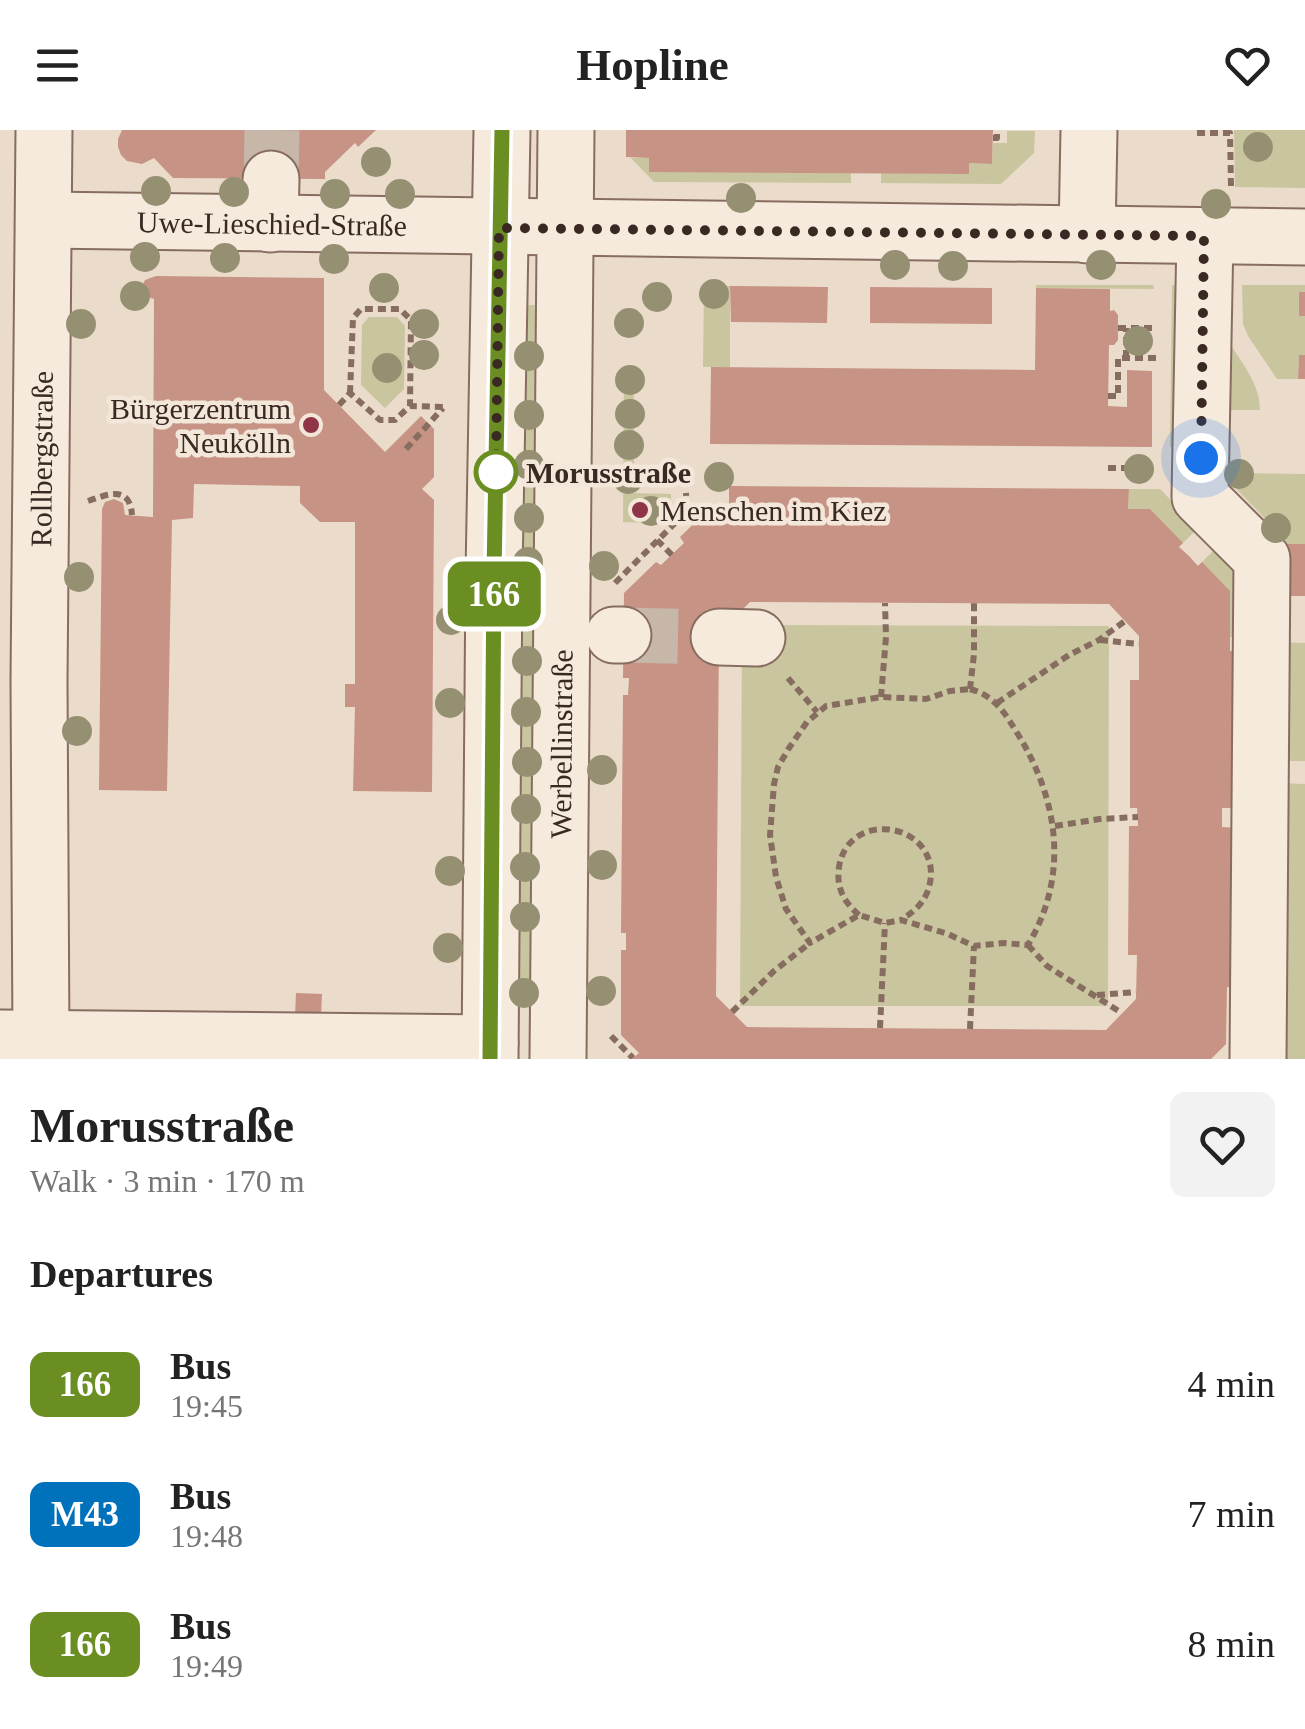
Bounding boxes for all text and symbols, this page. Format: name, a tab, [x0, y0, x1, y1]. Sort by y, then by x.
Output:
icon: menu	[30, 38, 85, 93]
icon: heart	[1220, 38, 1275, 93]
text: Hopline	[576, 40, 729, 90]
street label: Uwe-Lieschied-Straße	[137, 205, 407, 241]
street label: Rollbergstraße	[24, 371, 58, 547]
place label: Bürgerzentrum Neukölln	[110, 392, 291, 459]
marker: Bürgerzentrum Neukölln	[300, 414, 322, 436]
your location	[1176, 433, 1226, 483]
marker: Morusstraße	[475, 451, 517, 493]
place label: Morusstraße	[526, 456, 691, 489]
place label: Menschen im Kiez	[660, 494, 887, 527]
marker: Menschen im Kiez	[629, 499, 651, 521]
line badge: 166	[436, 562, 552, 626]
text: 166	[468, 575, 520, 614]
street label: Werbellinstraße	[543, 649, 578, 839]
button: heart	[1170, 1092, 1275, 1197]
text: Morusstraße	[30, 1099, 294, 1152]
text: Walk · 3 min · 170 m	[30, 1163, 305, 1199]
text: Departures	[30, 1253, 213, 1295]
text: Bus	[170, 1345, 231, 1387]
text: 4 min	[1187, 1363, 1275, 1405]
text: 166	[59, 1365, 111, 1404]
text: 19:45	[170, 1388, 243, 1424]
text: Bus	[170, 1475, 231, 1517]
text: 7 min	[1187, 1493, 1275, 1535]
text: M43	[51, 1495, 119, 1534]
text: 19:48	[170, 1518, 243, 1554]
text: Bus	[170, 1605, 231, 1647]
text: 8 min	[1187, 1623, 1275, 1665]
text: 166	[59, 1625, 111, 1664]
text: 19:49	[170, 1648, 243, 1684]

